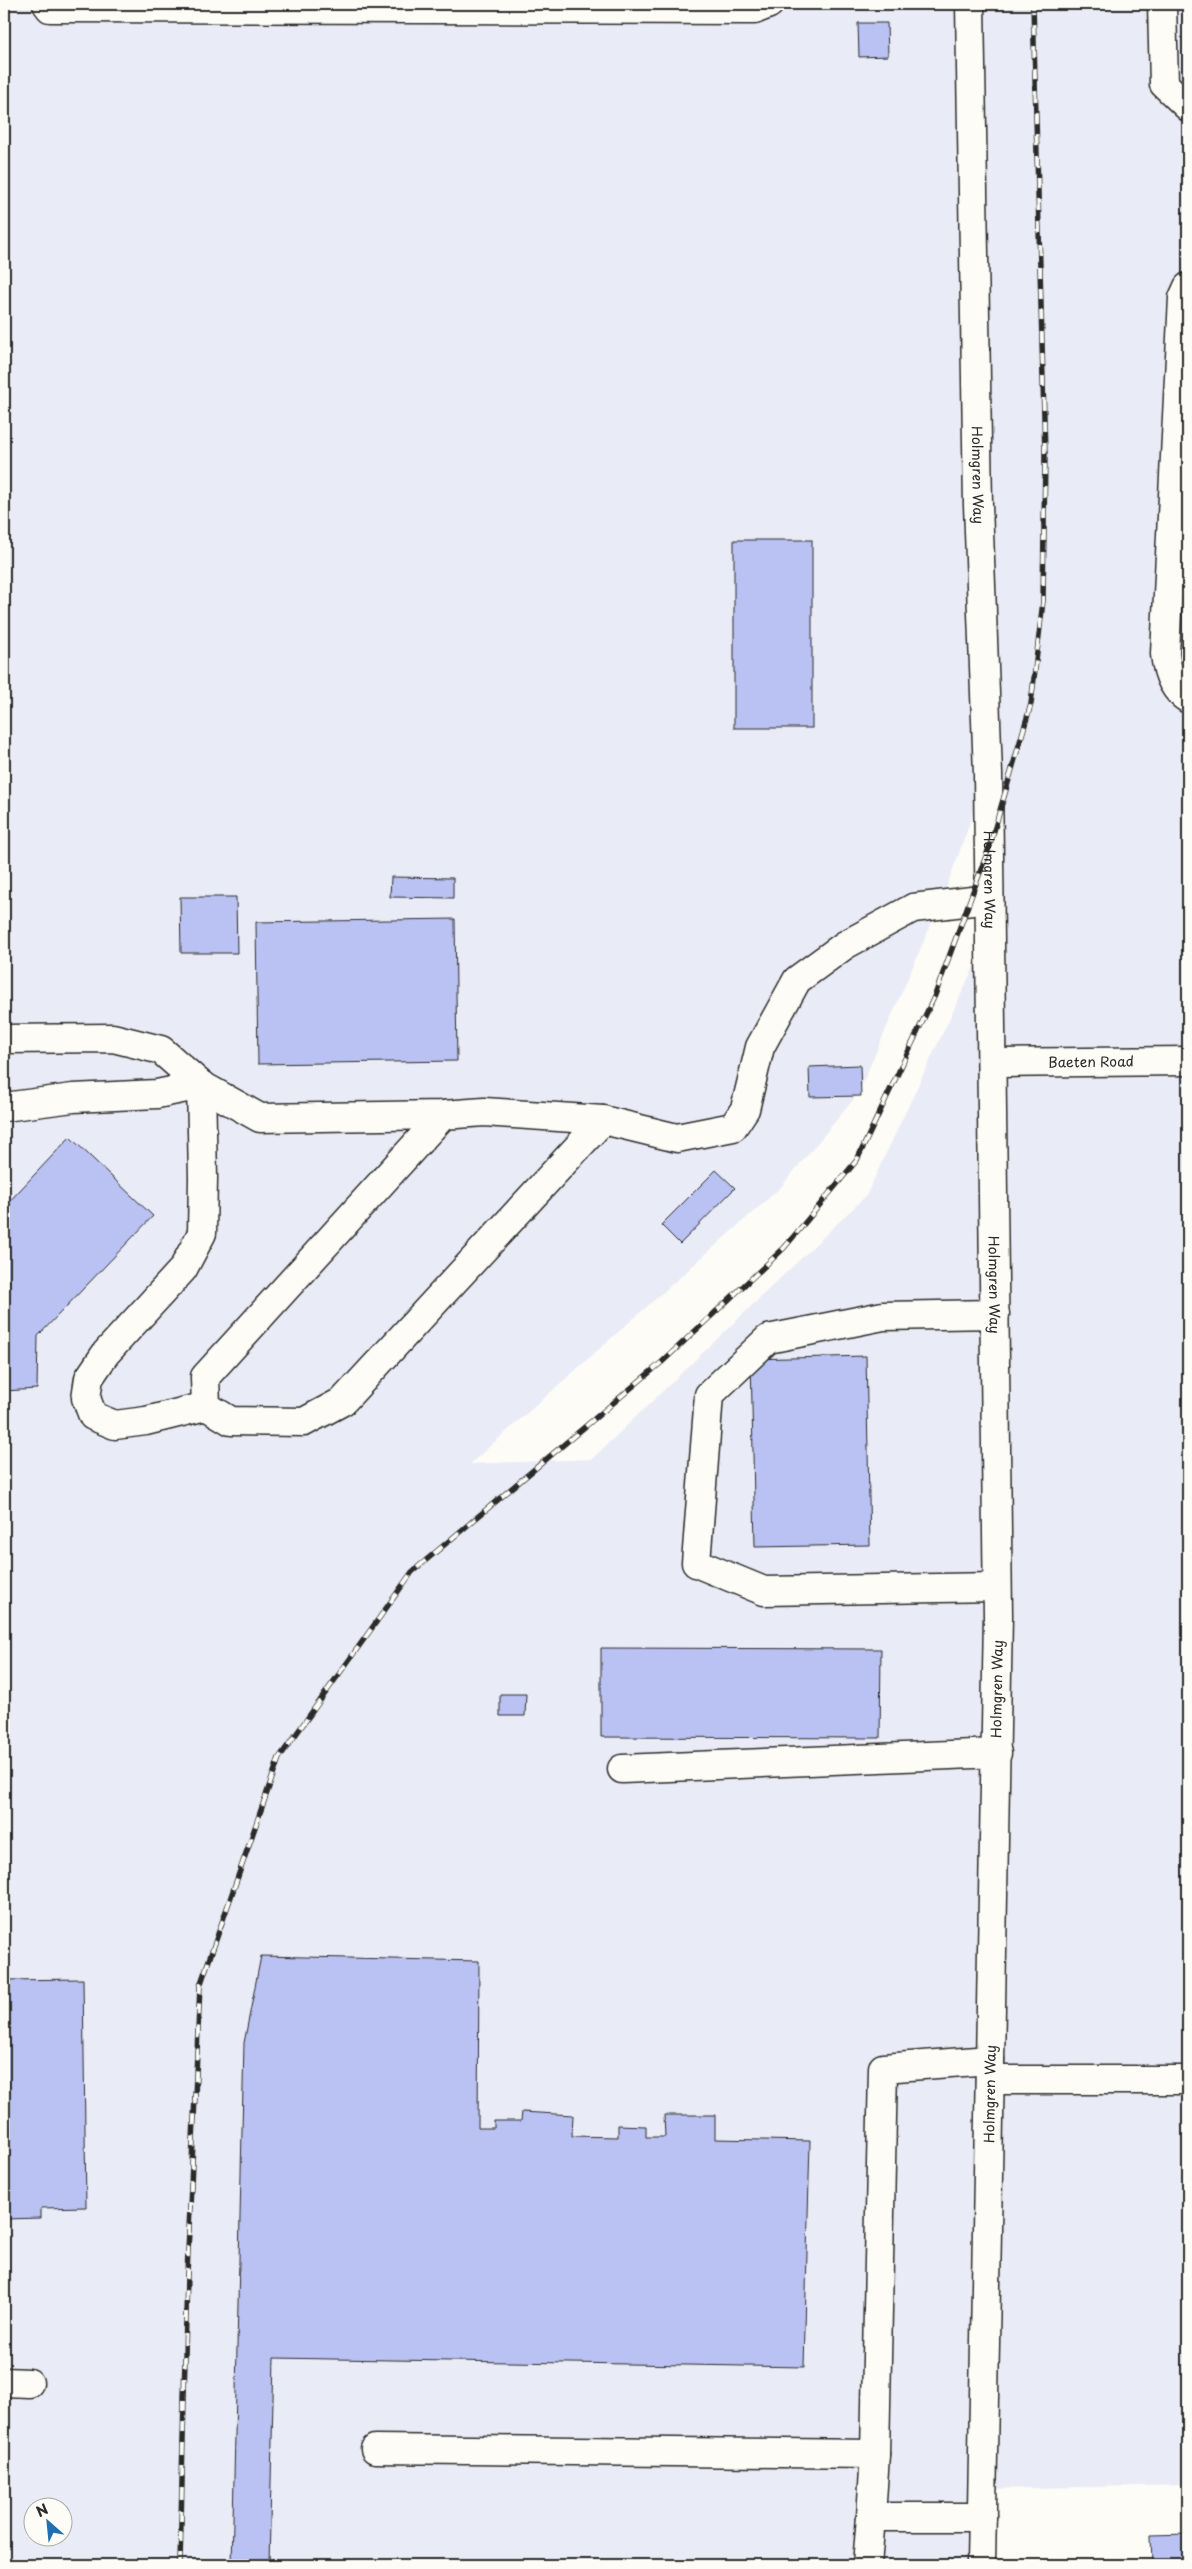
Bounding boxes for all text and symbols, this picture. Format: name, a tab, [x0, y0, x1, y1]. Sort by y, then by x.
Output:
street label: Holmgren Way	[967, 426, 990, 524]
street label: Holmgren Way	[979, 831, 1001, 929]
street label: Baeten Road	[1048, 1051, 1134, 1072]
street label: Holmgren Way	[983, 1235, 1006, 1334]
street label: Holmgren Way	[985, 1640, 1008, 1738]
street label: Holmgren Way	[978, 2045, 1001, 2143]
north arrow	[22, 2496, 72, 2546]
text: N	[32, 2498, 52, 2522]

